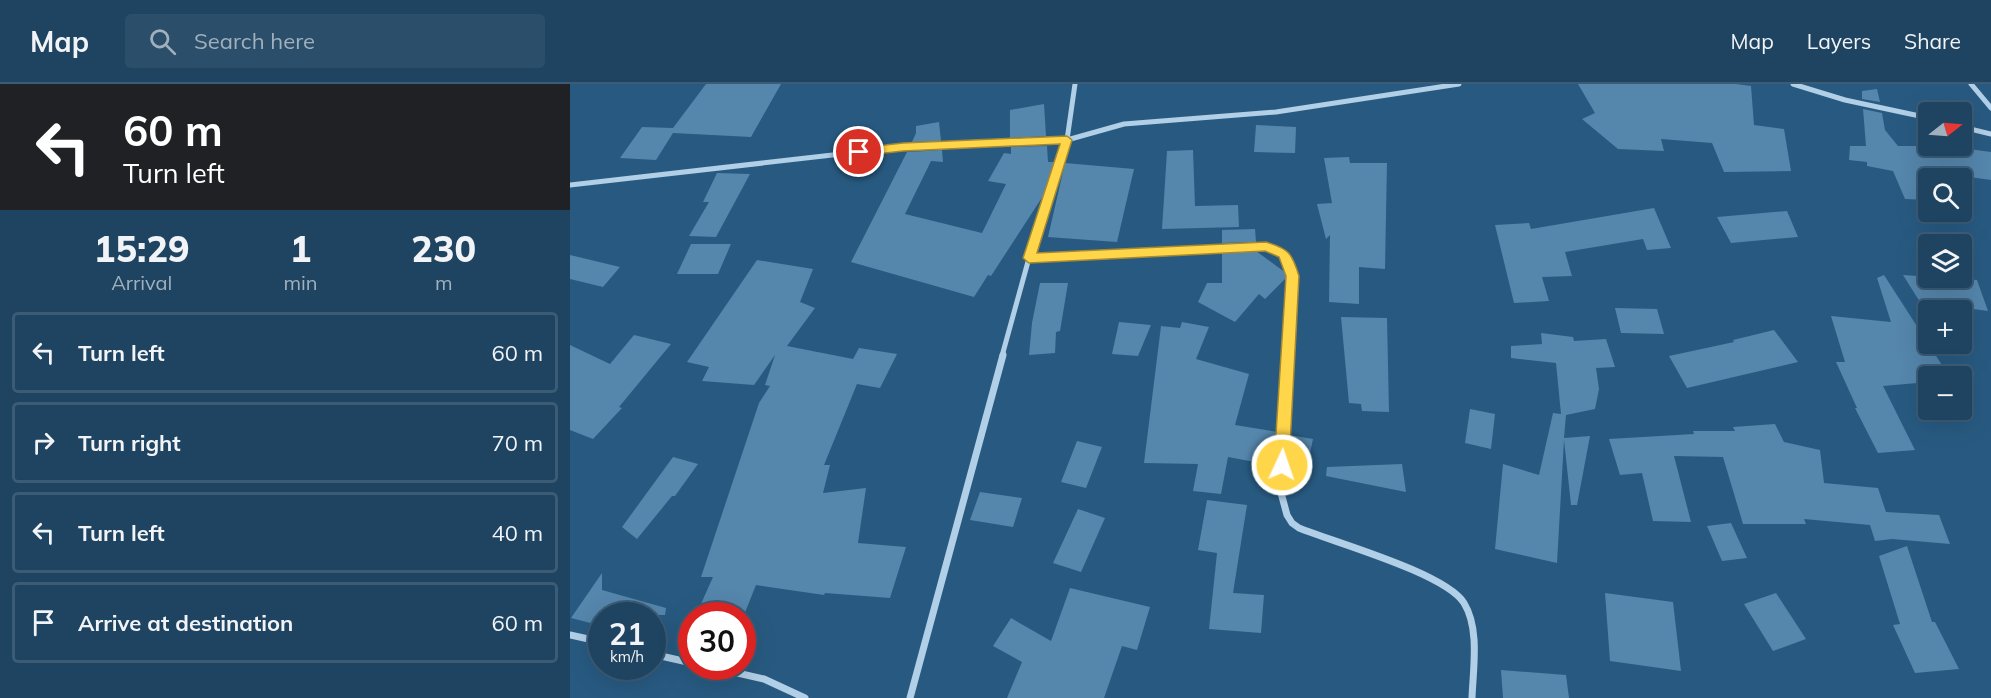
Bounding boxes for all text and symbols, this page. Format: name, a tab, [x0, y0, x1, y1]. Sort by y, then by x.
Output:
search box	[125, 14, 545, 68]
text: Map	[30, 24, 89, 59]
icon: search	[146, 25, 179, 58]
text: Search here	[194, 27, 315, 55]
text: Map	[1731, 28, 1774, 54]
text: Layers	[1807, 28, 1871, 54]
text: Share	[1904, 28, 1961, 54]
north arrow	[1918, 102, 1972, 156]
map controls	[1918, 102, 1972, 420]
text: 60 m	[123, 104, 223, 157]
icon: left	[24, 108, 102, 186]
pin	[833, 126, 884, 177]
icon: arrive	[842, 135, 875, 168]
text: Turn left	[123, 156, 225, 190]
button: search	[1918, 168, 1972, 222]
text: 15:29	[94, 226, 190, 271]
text: 1	[290, 226, 311, 271]
text: 230	[411, 226, 476, 271]
button: layers	[1918, 234, 1972, 288]
text: Arrival	[111, 270, 172, 295]
text: min	[283, 270, 318, 295]
text: m	[435, 270, 453, 295]
button: +	[1918, 300, 1972, 354]
icon: left	[27, 336, 60, 369]
text: Turn left	[78, 339, 165, 367]
text: 60 m	[492, 339, 543, 367]
button: −	[1918, 366, 1972, 420]
icon: right	[27, 426, 60, 459]
text: Turn right	[78, 429, 181, 457]
text: 70 m	[492, 429, 543, 457]
position arrow	[1250, 433, 1314, 497]
icon: left	[27, 516, 60, 549]
text: Turn left	[78, 519, 165, 547]
text: 40 m	[492, 519, 543, 547]
speed limit sign: 30	[678, 602, 756, 680]
icon: arrive	[27, 606, 60, 639]
text: Arrive at destination	[78, 609, 293, 637]
text: 60 m	[492, 609, 543, 637]
text: 21	[609, 615, 645, 653]
text: km/h	[610, 647, 644, 666]

